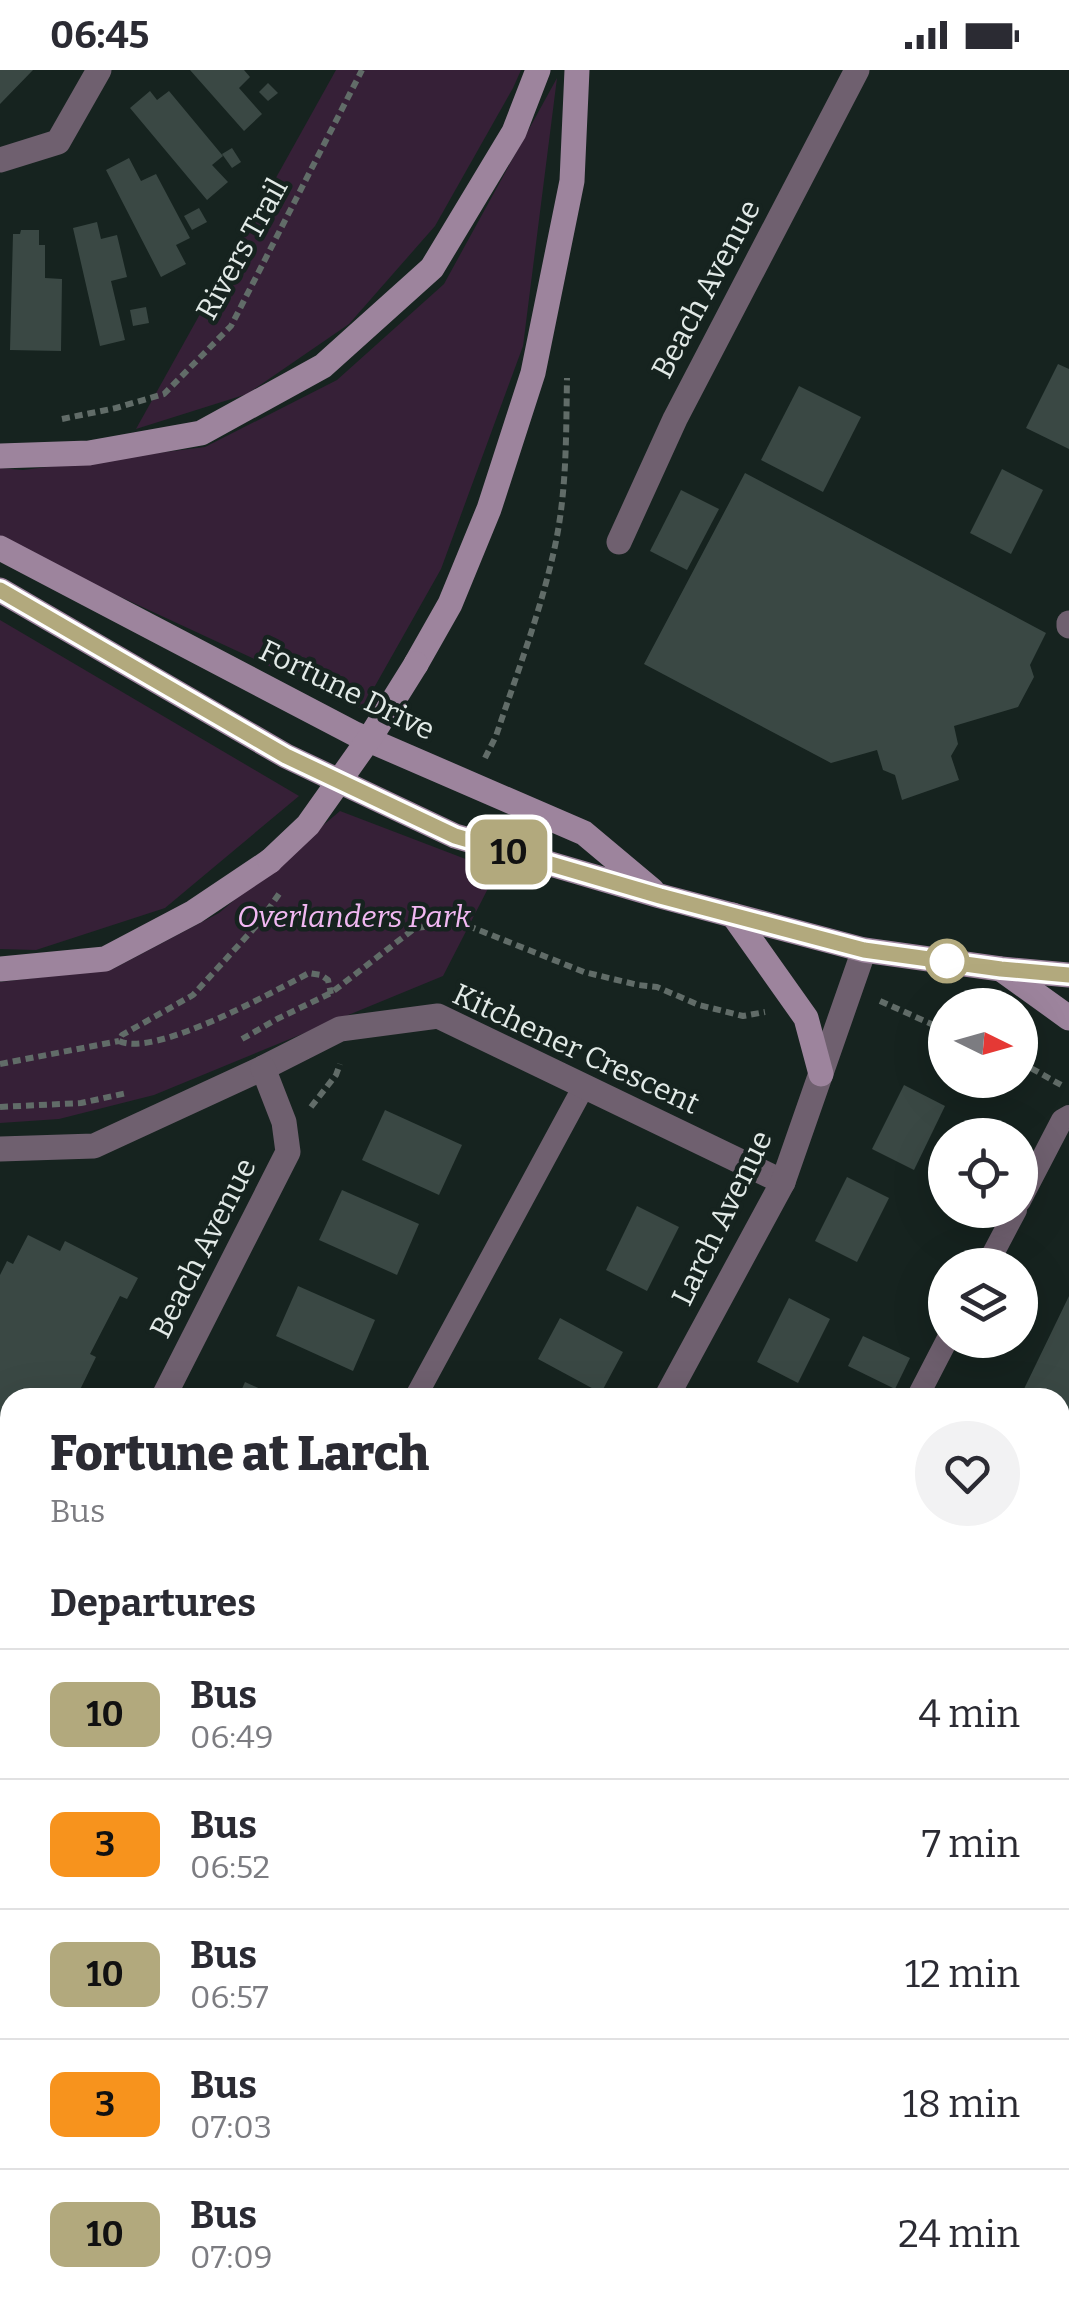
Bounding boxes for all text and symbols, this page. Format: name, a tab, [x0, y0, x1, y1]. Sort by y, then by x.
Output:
text: 06:45	[50, 12, 149, 58]
street label: Rivers Trail	[189, 172, 295, 326]
street label: Beach Avenue	[644, 194, 768, 384]
street label: Fortune Drive	[253, 632, 441, 748]
line badge: 10	[464, 820, 554, 884]
text: 10	[490, 831, 528, 873]
park label: Overlanders Park	[237, 899, 472, 935]
unlabelled marker	[926, 940, 968, 982]
street label: Kitchener Crescent	[447, 976, 705, 1122]
north arrow	[928, 988, 1038, 1098]
map controls	[928, 988, 1038, 1358]
button: locate	[928, 1118, 1038, 1228]
street label: Larch Avenue	[664, 1125, 780, 1311]
street label: Beach Avenue	[142, 1152, 264, 1344]
button: layers	[928, 1248, 1038, 1358]
button: heart	[915, 1421, 1020, 1526]
text: Fortune at Larch	[50, 1425, 429, 1483]
text: Bus	[50, 1492, 105, 1530]
text: Departures	[50, 1580, 256, 1626]
text: Bus	[190, 1672, 257, 1718]
text: 4 min	[919, 1691, 1020, 1737]
text: 10	[86, 1693, 124, 1735]
text: 06:49	[190, 1718, 274, 1756]
text: Bus	[190, 1802, 257, 1848]
text: 7 min	[922, 1821, 1020, 1867]
text: 3	[95, 1823, 115, 1865]
text: 06:52	[190, 1848, 270, 1886]
text: Bus	[190, 1932, 257, 1978]
text: 12 min	[905, 1951, 1020, 1997]
text: 10	[86, 1953, 124, 1995]
text: 06:57	[190, 1978, 269, 2016]
text: Bus	[190, 2062, 257, 2108]
text: 18 min	[903, 2081, 1020, 2127]
text: 3	[95, 2083, 115, 2125]
text: 07:03	[190, 2108, 272, 2146]
text: Bus	[190, 2192, 257, 2238]
text: 24 min	[898, 2211, 1020, 2257]
text: 10	[86, 2213, 124, 2255]
text: 07:09	[190, 2238, 273, 2276]

